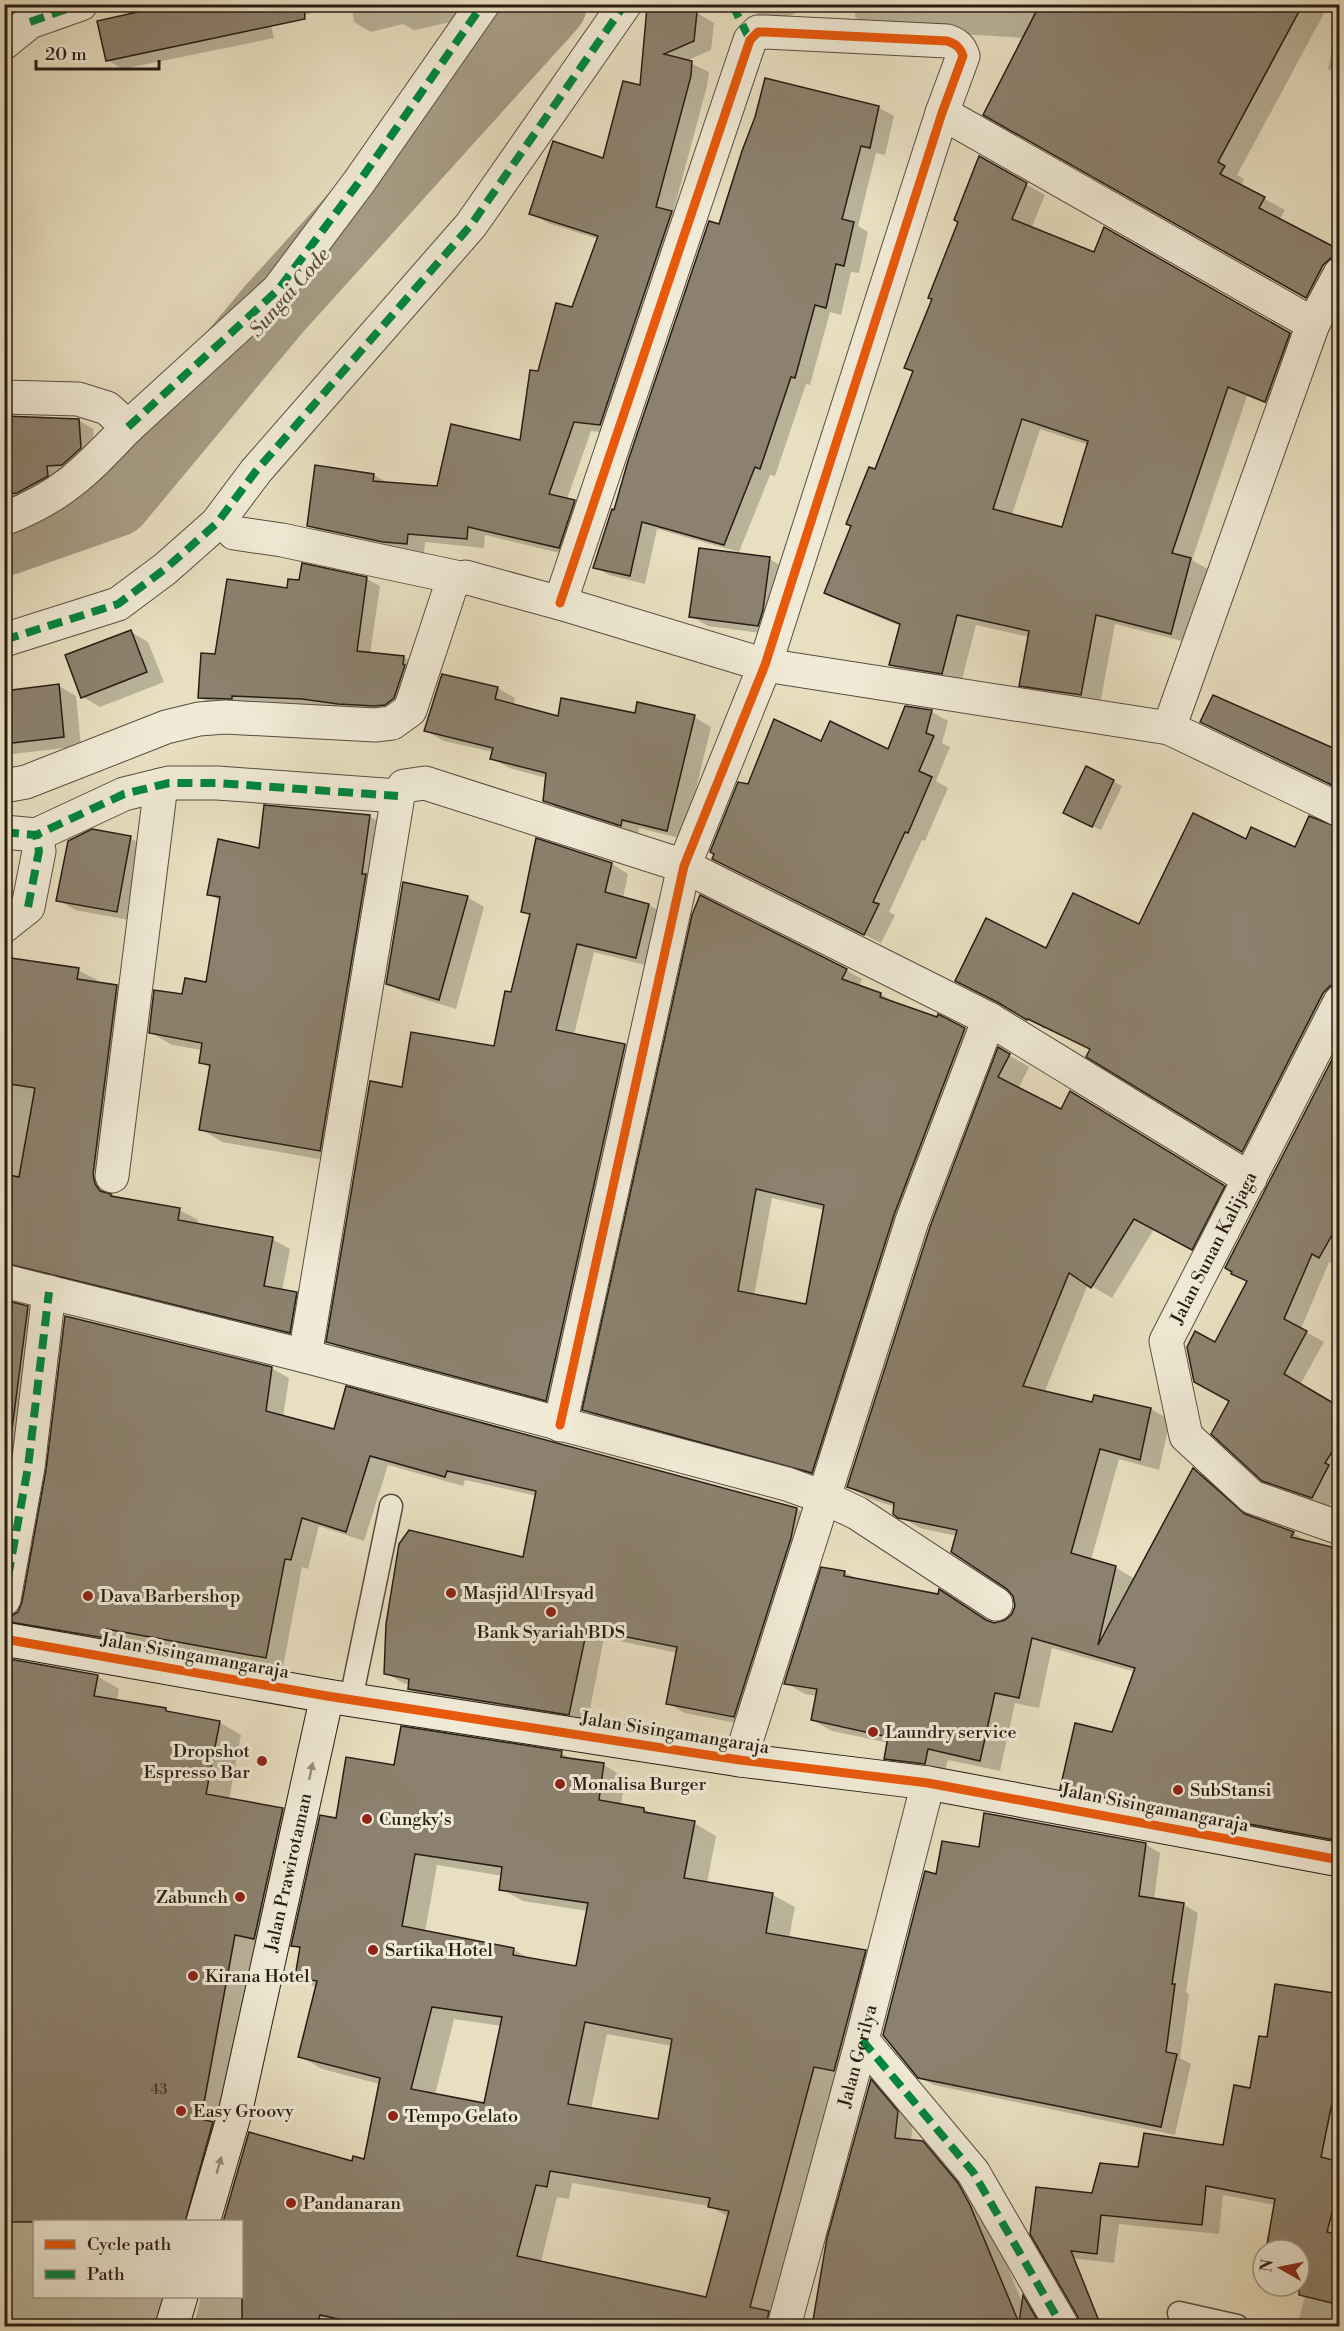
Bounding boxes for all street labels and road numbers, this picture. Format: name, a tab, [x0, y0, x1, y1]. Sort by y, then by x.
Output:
street label: Jalan Sunan Kalijaga	[1165, 1167, 1263, 1329]
street label: Jalan Sisingamangaraja	[98, 1628, 292, 1684]
street label: Jalan Sisingamangaraja	[578, 1707, 772, 1759]
street label: Jalan Sisingamangaraja	[1058, 1778, 1252, 1838]
street label: Jalan Prawirotaman	[259, 1791, 317, 1955]
street label: Jalan Gerilya	[832, 2001, 882, 2111]

